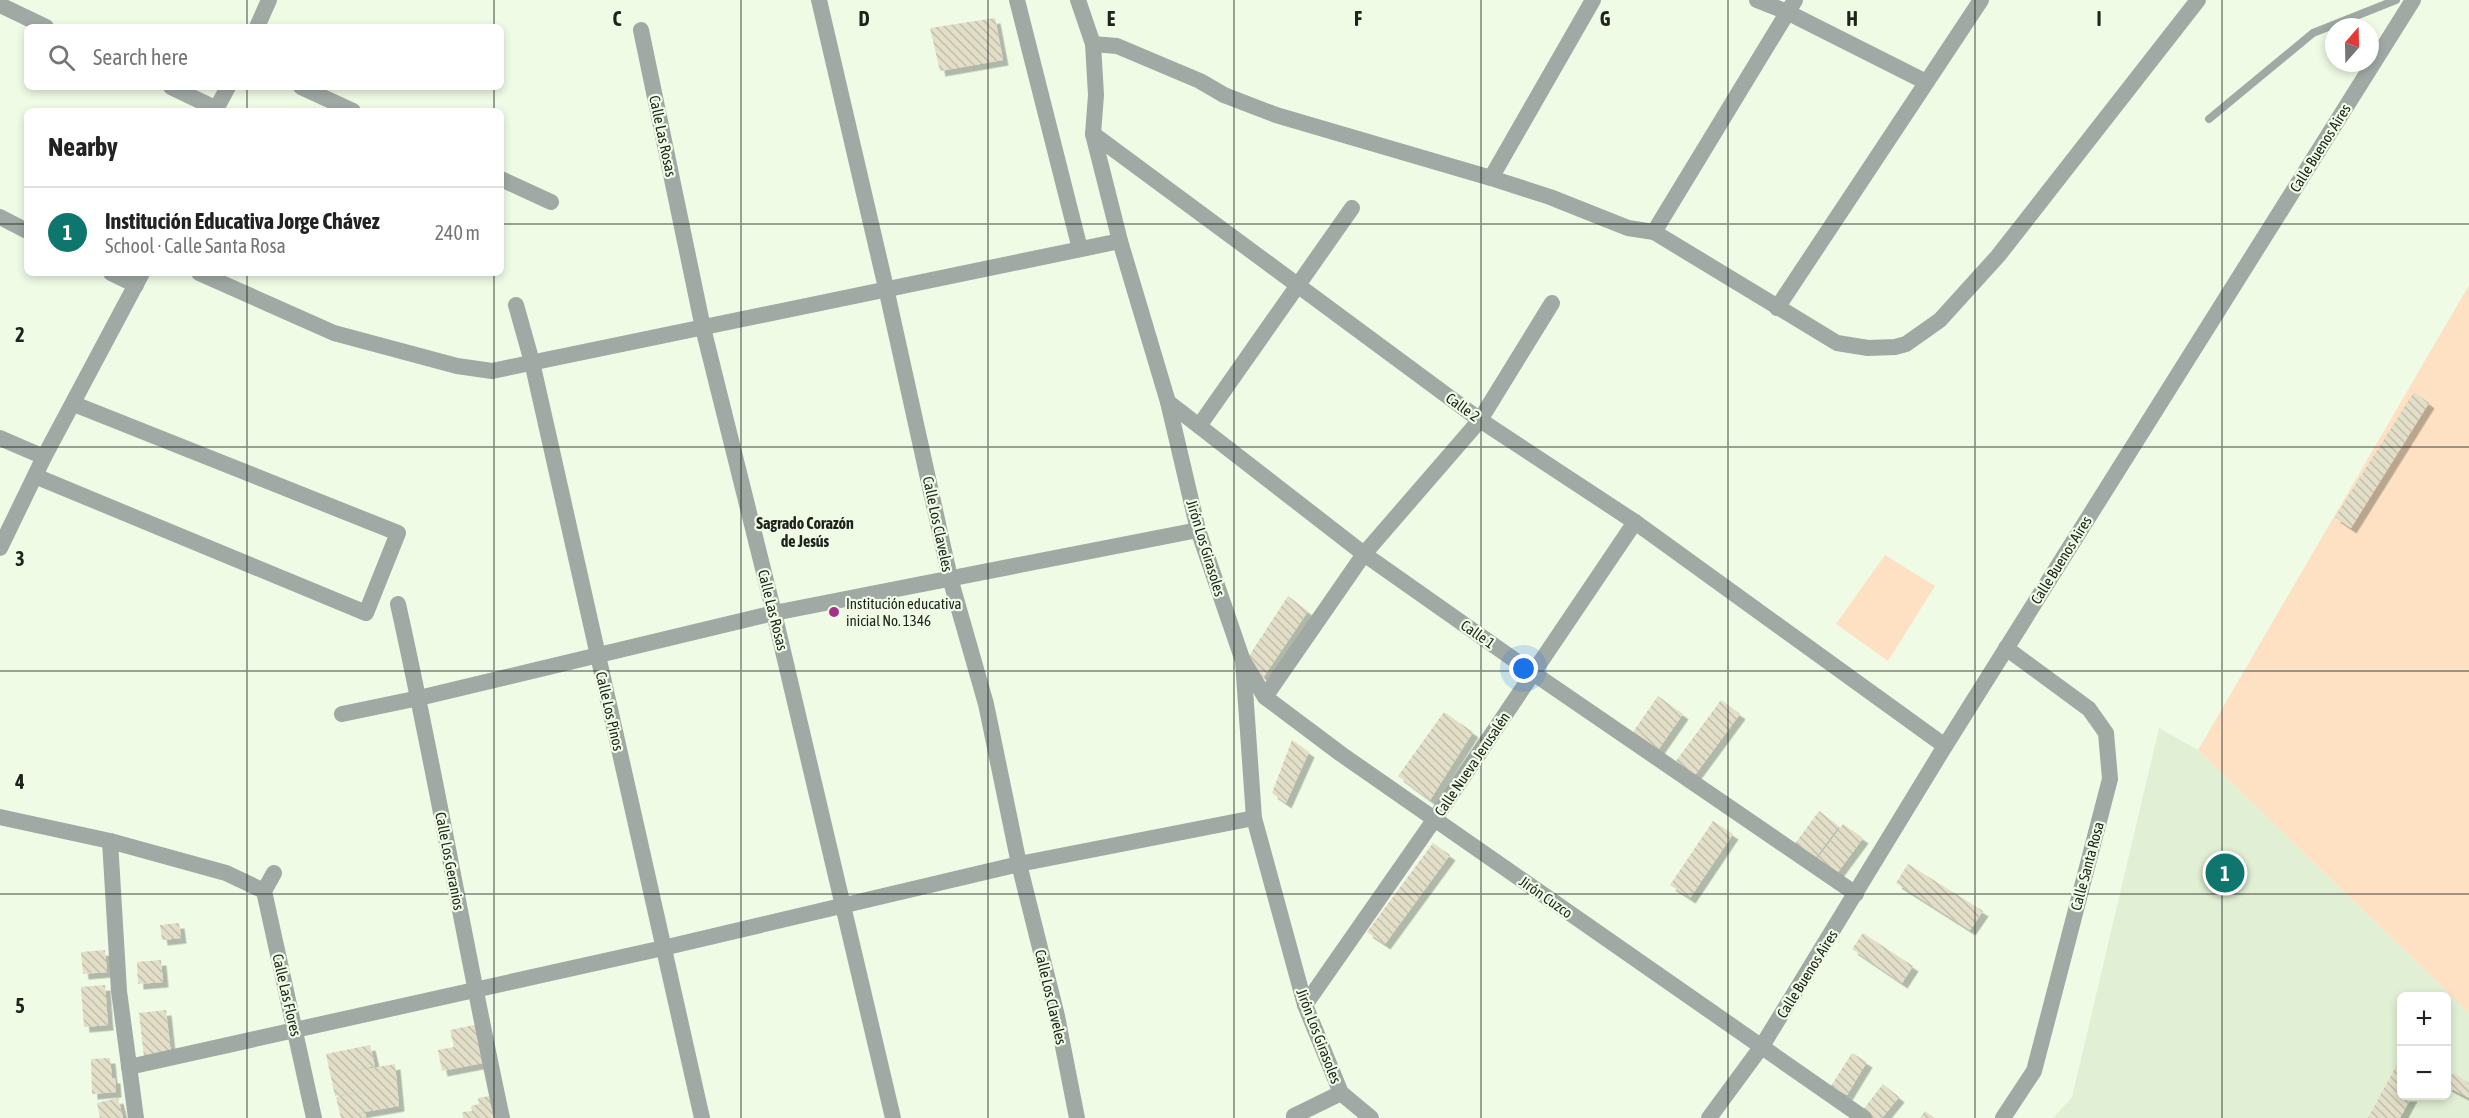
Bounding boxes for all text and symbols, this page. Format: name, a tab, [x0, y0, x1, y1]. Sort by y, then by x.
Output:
text: C	[613, 7, 622, 30]
text: D	[858, 7, 870, 30]
text: E	[1107, 7, 1116, 30]
text: F	[1354, 7, 1362, 30]
text: G	[1600, 7, 1611, 30]
text: H	[1846, 7, 1858, 30]
text: I	[2096, 7, 2102, 30]
north arrow	[2325, 18, 2379, 72]
search box	[24, 24, 504, 90]
icon: search	[45, 41, 78, 74]
text: Search here	[93, 44, 188, 70]
street label: Calle Las Rosas	[646, 94, 680, 178]
street label: Calle Buenos Aires	[2286, 101, 2354, 195]
text: Nearby	[48, 132, 118, 162]
text: Institución Educativa Jorge Chávez	[105, 208, 380, 234]
text: 1	[63, 221, 72, 244]
text: 240 m	[435, 221, 480, 244]
text: School · Calle Santa Rosa	[105, 234, 286, 257]
text: 2	[15, 323, 25, 346]
street label: Calle 2	[1443, 389, 1483, 425]
street label: Calle Los Claveles	[920, 475, 956, 573]
street label: Jirón Los Girasoles	[1183, 498, 1229, 598]
street label: Calle Buenos Aires	[2027, 513, 2095, 607]
district label: Sagrado Corazón de Jesús	[756, 514, 854, 550]
text: 3	[15, 547, 25, 570]
street label: Calle Las Rosas	[755, 568, 791, 652]
place label: Institución educativa inicial No. 1346	[846, 595, 962, 629]
marker: Institución educativa inicial No. 1346	[827, 605, 841, 619]
street label: Calle 1	[1458, 616, 1498, 652]
your location	[1509, 654, 1538, 683]
street label: Calle Los Pinos	[593, 670, 627, 752]
street label: Calle Nueva Jerusalén	[1431, 709, 1513, 819]
text: 4	[14, 770, 25, 793]
street label: Calle Los Geranios	[432, 811, 468, 911]
street label: Calle Santa Rosa	[2067, 820, 2107, 912]
pin: 1	[2206, 850, 2244, 896]
street label: Jirón Cuzco	[1516, 873, 1576, 921]
street label: Calle Buenos Aires	[1773, 927, 1841, 1021]
street label: Calle Los Claveles	[1032, 948, 1070, 1046]
street label: Calle Las Flores	[269, 952, 305, 1038]
street label: Jirón Los Girasoles	[1293, 986, 1345, 1086]
map controls	[2397, 992, 2451, 1100]
button: +	[2397, 992, 2451, 1046]
text: 5	[15, 994, 25, 1017]
button: −	[2397, 1046, 2451, 1100]

